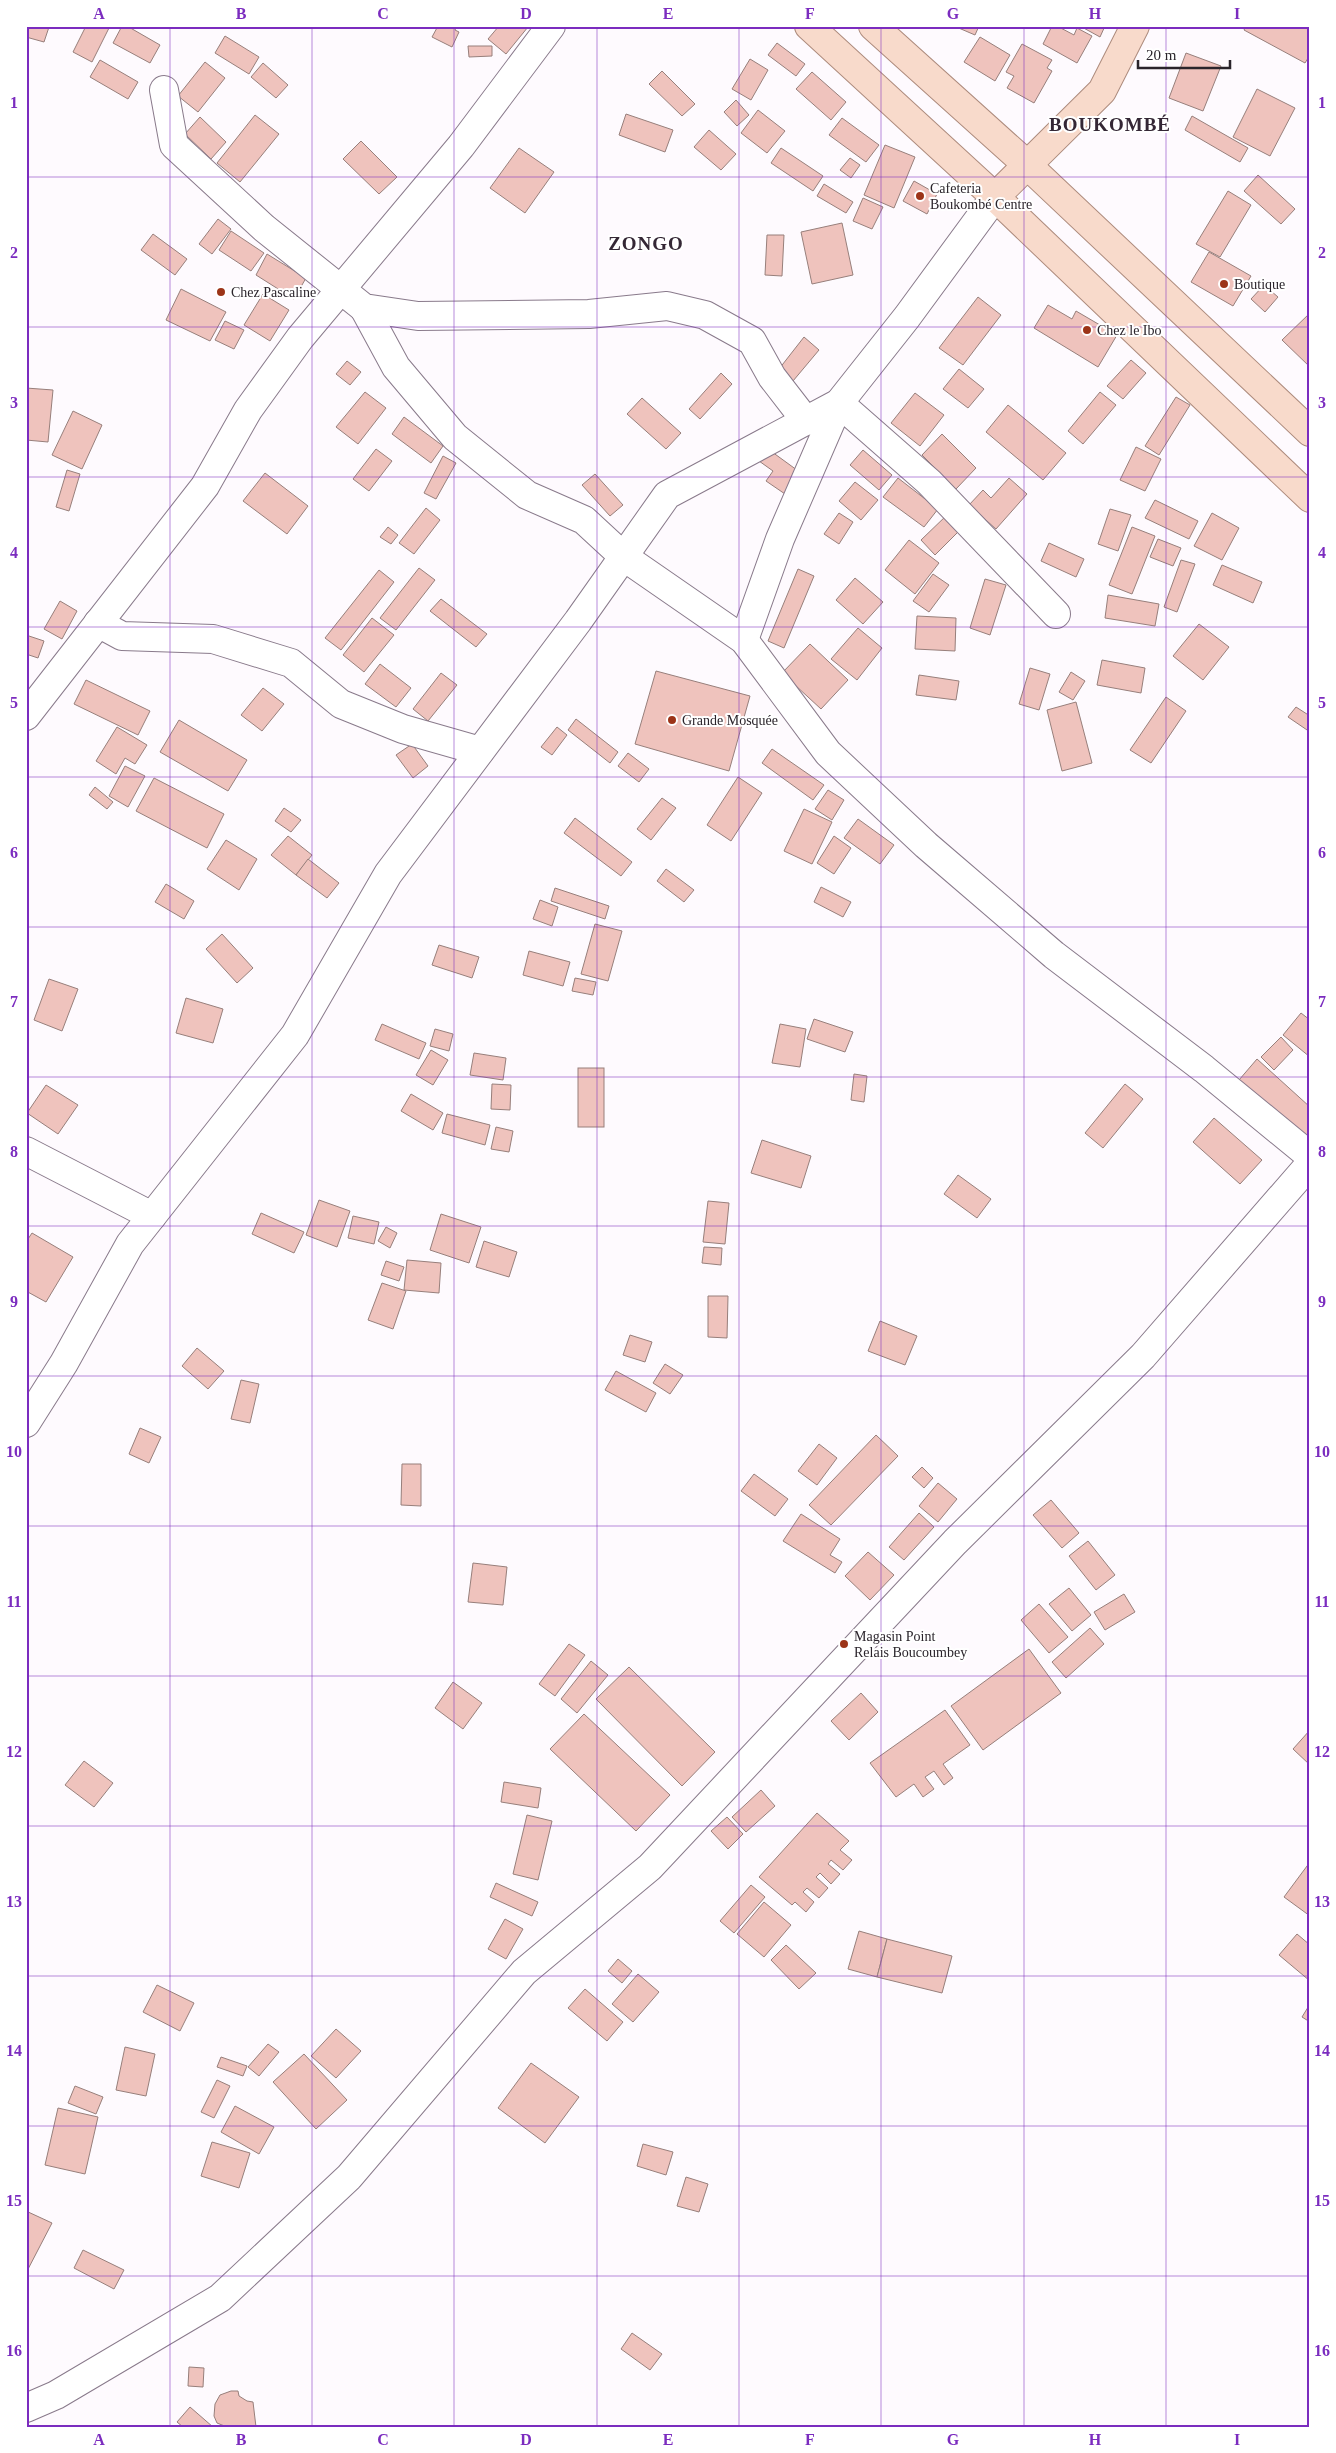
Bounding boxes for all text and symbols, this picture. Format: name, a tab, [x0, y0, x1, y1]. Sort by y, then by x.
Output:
text: A	[93, 5, 105, 22]
text: B	[236, 5, 247, 22]
text: C	[377, 5, 389, 22]
text: D	[520, 5, 532, 22]
text: E	[663, 5, 673, 22]
text: F	[805, 5, 815, 22]
text: G	[947, 5, 960, 22]
text: H	[1089, 5, 1102, 22]
text: I	[1234, 5, 1240, 22]
scale bar	[1138, 38, 1231, 70]
text: 20 m	[1146, 47, 1177, 63]
text: 1	[10, 94, 18, 111]
text: 1	[1318, 94, 1326, 111]
district label: BOUKOMBÉ	[1049, 114, 1171, 135]
place label: Cafeteria Boukombé Centre	[930, 181, 1032, 212]
marker: Cafeteria Boukombé Centre	[914, 190, 926, 202]
district label: ZONGO	[608, 233, 684, 254]
text: 2	[10, 244, 18, 261]
text: 2	[1318, 244, 1326, 261]
place label: Boutique	[1234, 277, 1285, 292]
marker: Boutique	[1218, 278, 1230, 290]
place label: Chez Pascaline	[231, 285, 316, 300]
marker: Chez Pascaline	[215, 286, 227, 298]
place label: Chez le Ibo	[1097, 323, 1162, 338]
marker: Chez le Ibo	[1081, 324, 1093, 336]
text: 3	[10, 394, 18, 411]
text: 3	[1318, 394, 1326, 411]
text: 4	[10, 544, 18, 561]
text: 4	[1318, 544, 1326, 561]
text: 5	[10, 694, 18, 711]
text: 5	[1318, 694, 1326, 711]
place label: Grande Mosquée	[682, 713, 778, 728]
marker: Grande Mosquée	[666, 714, 678, 726]
text: 6	[10, 844, 18, 861]
text: 6	[1318, 844, 1326, 861]
text: 7	[10, 993, 18, 1010]
text: 7	[1318, 993, 1326, 1010]
text: 8	[10, 1143, 18, 1160]
text: 8	[1318, 1143, 1326, 1160]
text: 9	[10, 1293, 18, 1310]
text: 9	[1318, 1293, 1326, 1310]
text: 10	[6, 1443, 22, 1460]
text: 10	[1314, 1443, 1330, 1460]
text: 11	[6, 1593, 22, 1610]
text: 11	[1314, 1593, 1330, 1610]
place label: Magasin Point Relais Boucoumbey	[854, 1629, 967, 1660]
marker: Magasin Point Relais Boucoumbey	[838, 1638, 850, 1650]
text: 12	[6, 1743, 22, 1760]
text: 12	[1314, 1743, 1330, 1760]
text: 13	[6, 1893, 22, 1910]
text: 13	[1314, 1893, 1330, 1910]
text: 14	[6, 2042, 22, 2059]
text: 14	[1314, 2042, 1330, 2059]
text: 15	[6, 2192, 22, 2209]
text: 15	[1314, 2192, 1330, 2209]
text: 16	[6, 2342, 22, 2359]
text: 16	[1314, 2342, 1330, 2359]
text: A	[93, 2431, 105, 2448]
text: B	[236, 2431, 247, 2448]
text: C	[377, 2431, 389, 2448]
text: D	[520, 2431, 532, 2448]
text: E	[663, 2431, 673, 2448]
text: F	[805, 2431, 815, 2448]
text: G	[947, 2431, 960, 2448]
text: H	[1089, 2431, 1102, 2448]
text: I	[1234, 2431, 1240, 2448]

